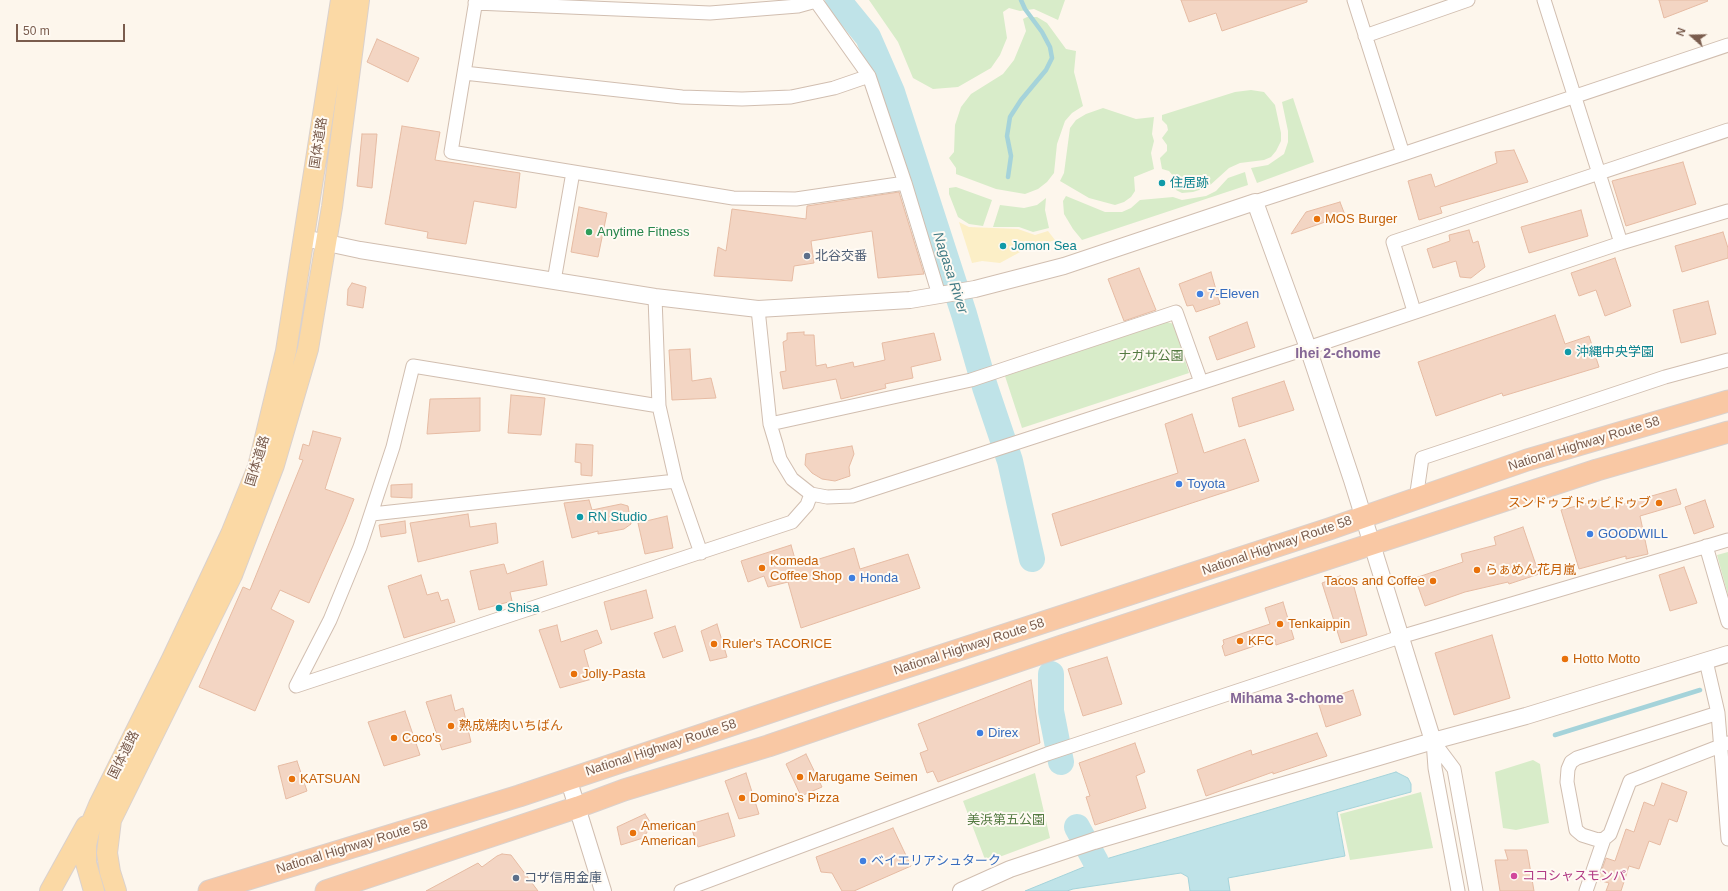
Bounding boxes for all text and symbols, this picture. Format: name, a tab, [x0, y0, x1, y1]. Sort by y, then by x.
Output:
scale bar	[18, 16, 127, 42]
north arrow	[1672, 16, 1712, 56]
text: 50 m	[23, 24, 50, 38]
text: N	[1674, 26, 1688, 38]
street label: 国体道路	[307, 116, 331, 170]
place label: 住居跡	[1170, 175, 1209, 191]
marker: 住居跡	[1157, 178, 1167, 188]
place label: MOS Burger	[1325, 211, 1397, 227]
marker: MOS Burger	[1312, 214, 1322, 224]
place label: Anytime Fitness	[597, 224, 689, 240]
marker: Anytime Fitness	[584, 227, 594, 237]
water label: Nagasa River	[929, 230, 971, 316]
place label: Jomon Sea	[1011, 238, 1077, 254]
marker: Jomon Sea	[998, 241, 1008, 251]
place label: 北谷交番	[815, 248, 867, 264]
marker: 北谷交番	[802, 251, 812, 261]
place label: 7-Eleven	[1208, 286, 1259, 302]
marker: 7-Eleven	[1195, 289, 1205, 299]
place label: 沖縄中央学園	[1576, 344, 1654, 360]
district label: Ihei 2-chome	[1295, 346, 1381, 362]
marker: 沖縄中央学園	[1563, 347, 1573, 357]
park label: ナガサ公園	[1119, 348, 1183, 364]
street label: National Highway Route 58	[1506, 414, 1662, 474]
street label: 国体道路	[243, 434, 273, 488]
place label: Toyota	[1187, 476, 1225, 492]
marker: Toyota	[1174, 479, 1184, 489]
place label: スンドゥブドゥビドゥブ	[1508, 495, 1651, 511]
marker: スンドゥブドゥビドゥブ	[1654, 498, 1664, 508]
place label: RN Studio	[588, 509, 647, 525]
marker: RN Studio	[575, 512, 585, 522]
street label: National Highway Route 58	[1200, 513, 1354, 579]
place label: GOODWILL	[1598, 526, 1668, 542]
marker: GOODWILL	[1585, 529, 1595, 539]
place label: Komeda Coffee Shop	[770, 553, 842, 584]
place label: らぁめん花月嵐	[1485, 562, 1576, 578]
marker: Komeda Coffee Shop	[757, 563, 767, 573]
marker: らぁめん花月嵐	[1472, 565, 1482, 575]
place label: Honda	[860, 570, 898, 586]
marker: Honda	[847, 573, 857, 583]
place label: Tacos and Coffee	[1324, 573, 1425, 589]
marker: Tacos and Coffee	[1428, 576, 1438, 586]
place label: Shisa	[507, 600, 540, 616]
marker: Shisa	[494, 603, 504, 613]
street label: National Highway Route 58	[892, 615, 1046, 679]
place label: Tenkaippin	[1288, 616, 1350, 632]
marker: Tenkaippin	[1275, 619, 1285, 629]
place label: KFC	[1248, 633, 1274, 649]
place label: Ruler's TACORICE	[722, 636, 832, 652]
marker: KFC	[1235, 636, 1245, 646]
marker: Ruler's TACORICE	[709, 639, 719, 649]
place label: Hotto Motto	[1573, 651, 1640, 667]
marker: Hotto Motto	[1560, 654, 1570, 664]
place label: Jolly-Pasta	[582, 666, 646, 682]
marker: Jolly-Pasta	[569, 669, 579, 679]
district label: Mihama 3-chome	[1230, 691, 1344, 707]
street label: National Highway Route 58	[584, 716, 738, 780]
place label: 熟成焼肉いちばん	[459, 718, 563, 734]
marker: 熟成焼肉いちばん	[446, 721, 456, 731]
place label: Direx	[988, 725, 1018, 741]
street label: 国体道路	[105, 728, 143, 782]
marker: Direx	[975, 728, 985, 738]
place label: Coco's	[402, 730, 441, 746]
marker: Coco's	[389, 733, 399, 743]
place label: Marugame Seimen	[808, 769, 918, 785]
place label: KATSUAN	[300, 771, 360, 787]
marker: Marugame Seimen	[795, 772, 805, 782]
marker: KATSUAN	[287, 774, 297, 784]
place label: Domino's Pizza	[750, 790, 839, 806]
marker: Domino's Pizza	[737, 793, 747, 803]
park label: 美浜第五公園	[967, 812, 1045, 828]
street label: National Highway Route 58	[274, 817, 430, 877]
place label: American American	[641, 818, 696, 849]
marker: American American	[628, 828, 638, 838]
place label: ベイエリアシュターク	[871, 853, 1001, 869]
marker: ベイエリアシュターク	[858, 856, 868, 866]
place label: ココシャスモンパ	[1522, 868, 1626, 884]
place label: コザ信用金庫	[524, 870, 602, 886]
marker: ココシャスモンパ	[1509, 871, 1519, 881]
marker: コザ信用金庫	[511, 873, 521, 883]

